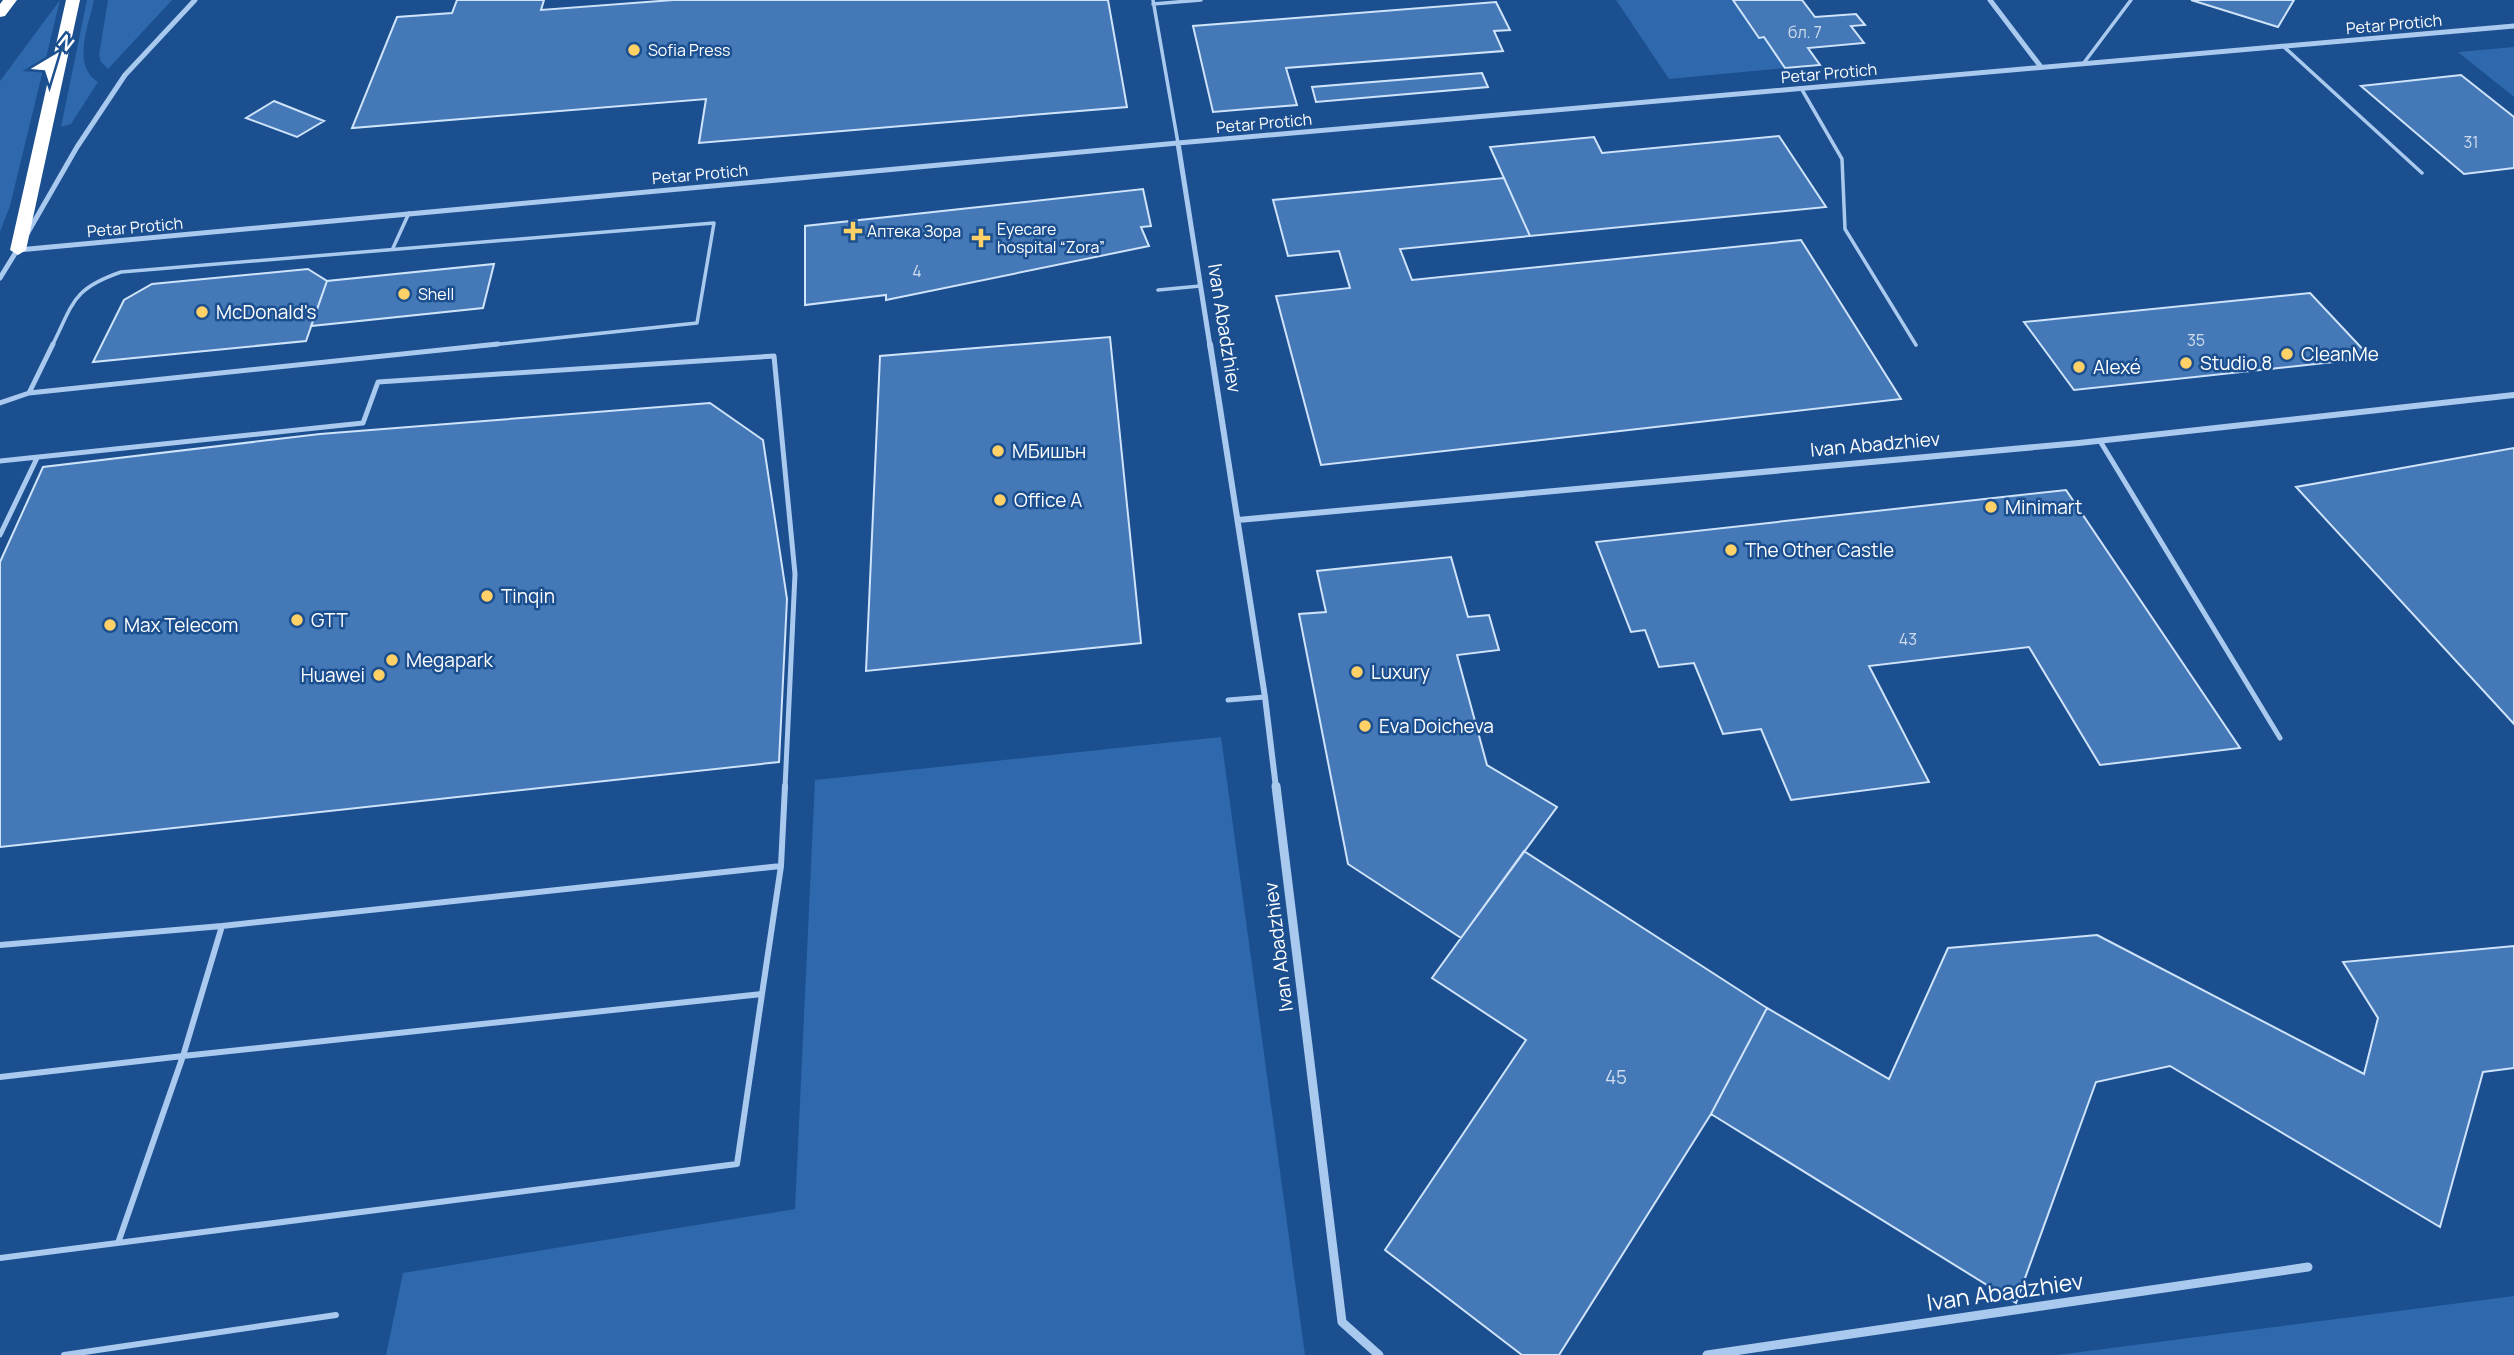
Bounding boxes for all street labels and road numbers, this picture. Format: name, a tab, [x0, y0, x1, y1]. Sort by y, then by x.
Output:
street label: Petar Protich	[2345, 9, 2443, 39]
street label: Petar Protich	[1780, 58, 1878, 88]
street label: Petar Protich	[1215, 108, 1313, 138]
street label: Petar Protich	[651, 159, 749, 189]
street label: Petar Protich	[86, 212, 184, 242]
street label: Ivan Abadzhiev	[1202, 262, 1248, 395]
street label: Ivan Abadzhiev	[1809, 425, 1941, 463]
street label: Ivan Abadzhiev	[1257, 880, 1299, 1013]
street label: Ivan Abadzhiev	[1924, 1264, 2086, 1318]

